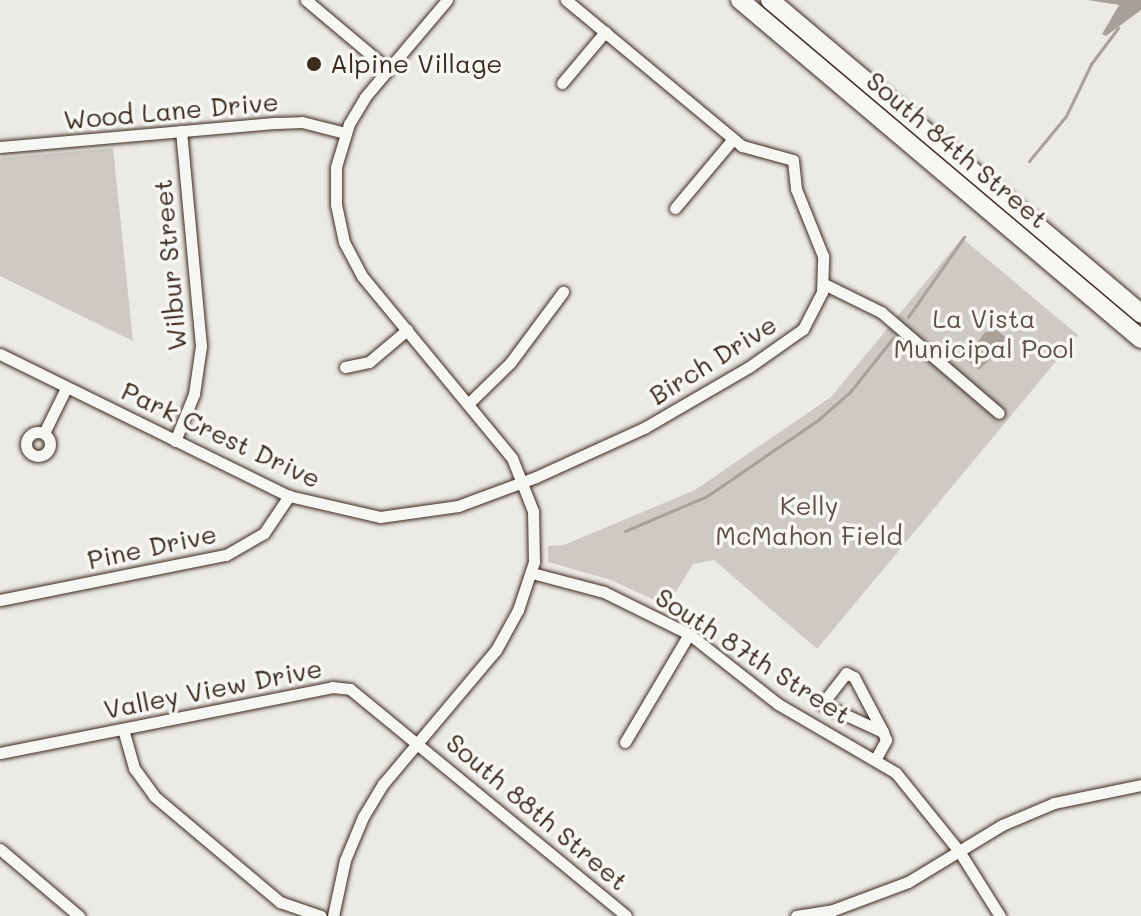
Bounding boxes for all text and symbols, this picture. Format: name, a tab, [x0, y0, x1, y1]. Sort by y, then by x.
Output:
place label: Alpine Village	[330, 48, 502, 80]
marker: Alpine Village	[305, 55, 323, 73]
street label: South 84th Street	[860, 65, 1054, 235]
street label: Wood Lane Drive	[62, 86, 280, 136]
street label: Wilbur Street	[147, 178, 193, 352]
park label: La Vista Municipal Pool	[894, 303, 1074, 364]
street label: Birch Drive	[644, 309, 782, 411]
street label: Park Crest Drive	[116, 375, 326, 495]
park label: Kelly McMahon Field	[715, 490, 903, 552]
street label: Pine Drive	[85, 518, 219, 576]
street label: South 87th Street	[650, 581, 856, 731]
street label: Valley View Drive	[101, 653, 325, 725]
street label: South 88th Street	[440, 727, 634, 897]

